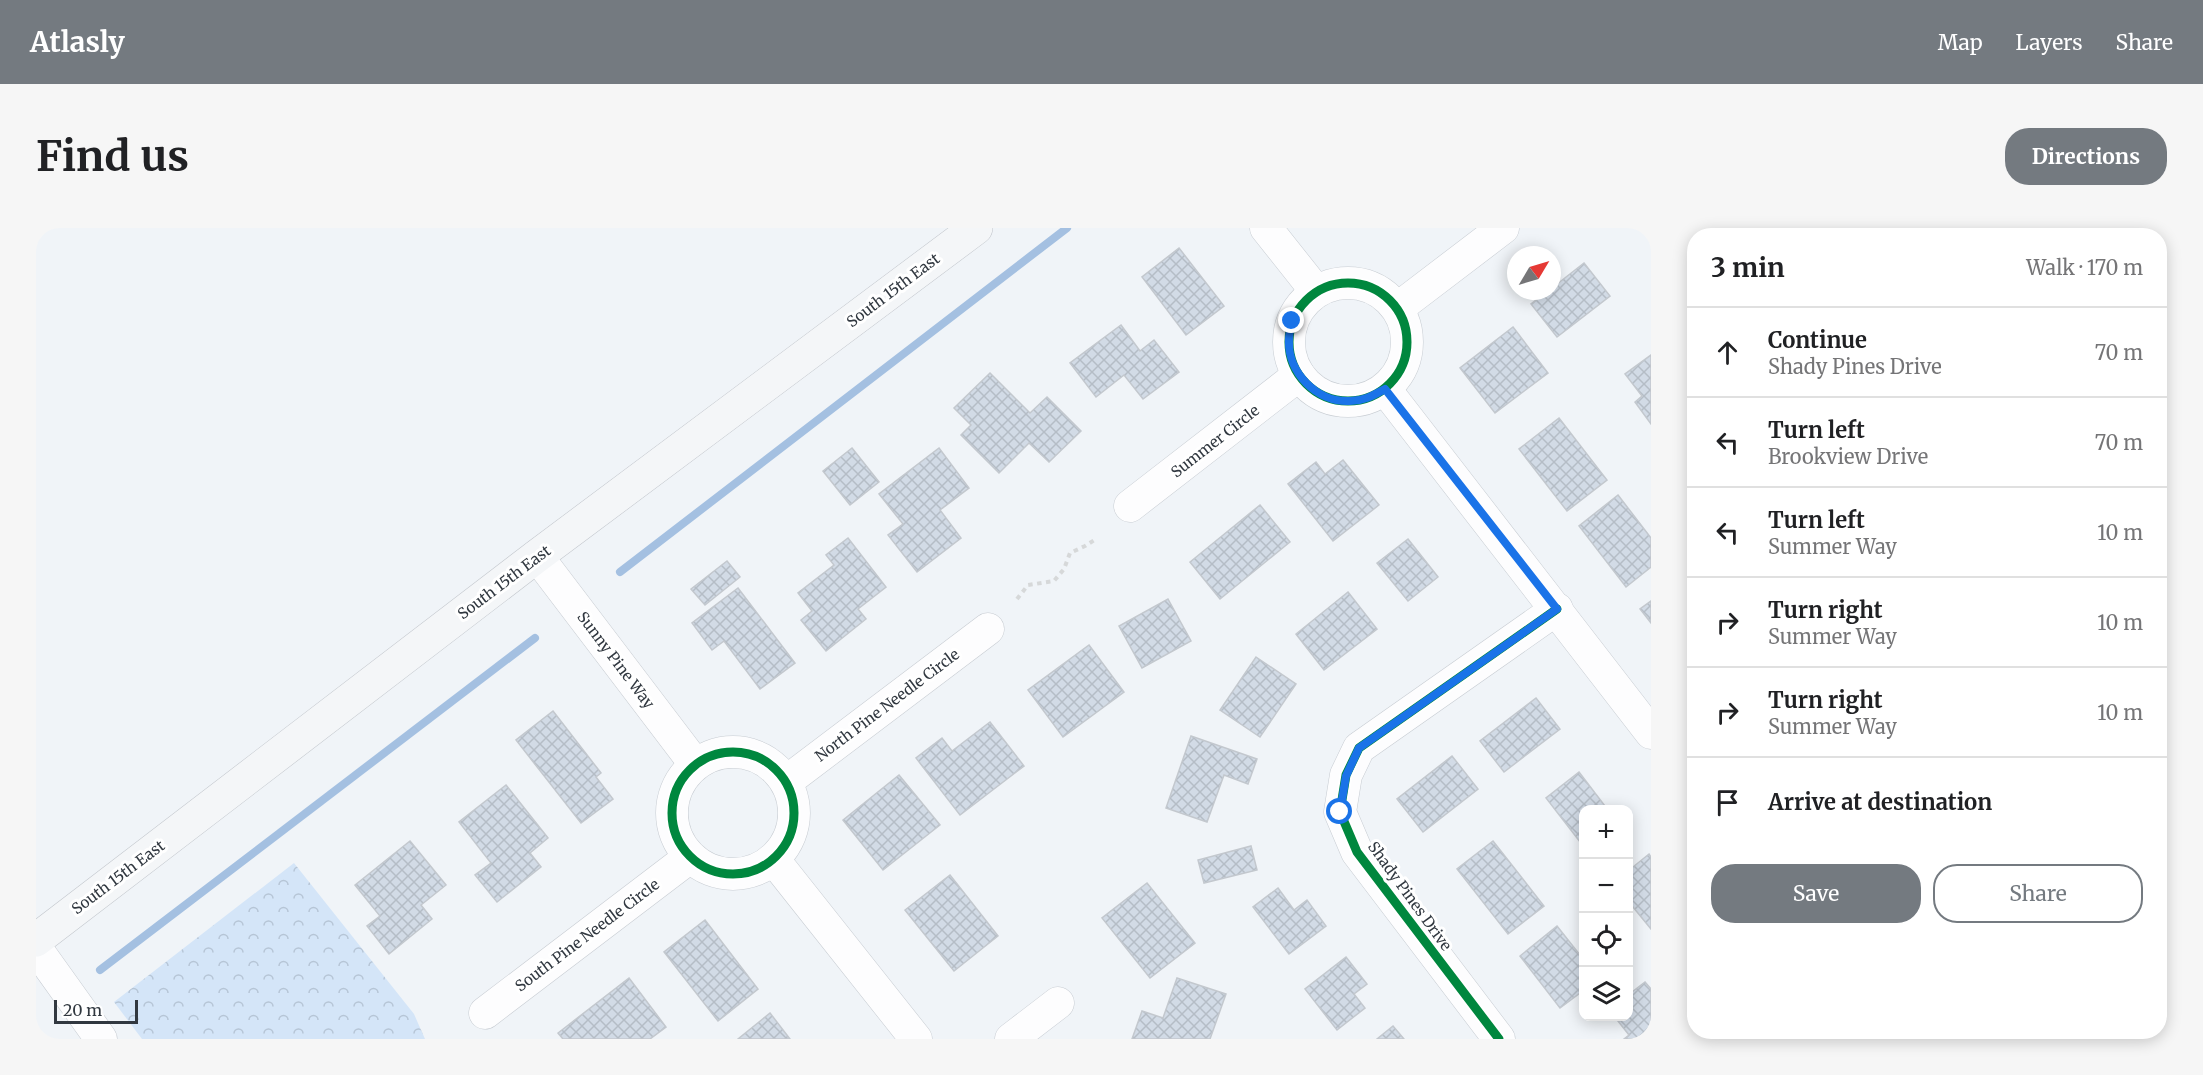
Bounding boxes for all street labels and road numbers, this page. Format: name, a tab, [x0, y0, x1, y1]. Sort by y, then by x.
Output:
street label: South 15th East	[843, 249, 943, 331]
street label: Summer Circle	[1167, 401, 1263, 481]
street label: South 15th East	[454, 541, 554, 623]
street label: Sunny Pine Way	[573, 608, 659, 712]
street label: North Pine Needle Circle	[811, 644, 963, 765]
street label: South 15th East	[68, 836, 168, 918]
street label: Shady Pines Drive	[1364, 838, 1456, 954]
street label: South Pine Needle Circle	[511, 874, 663, 995]

